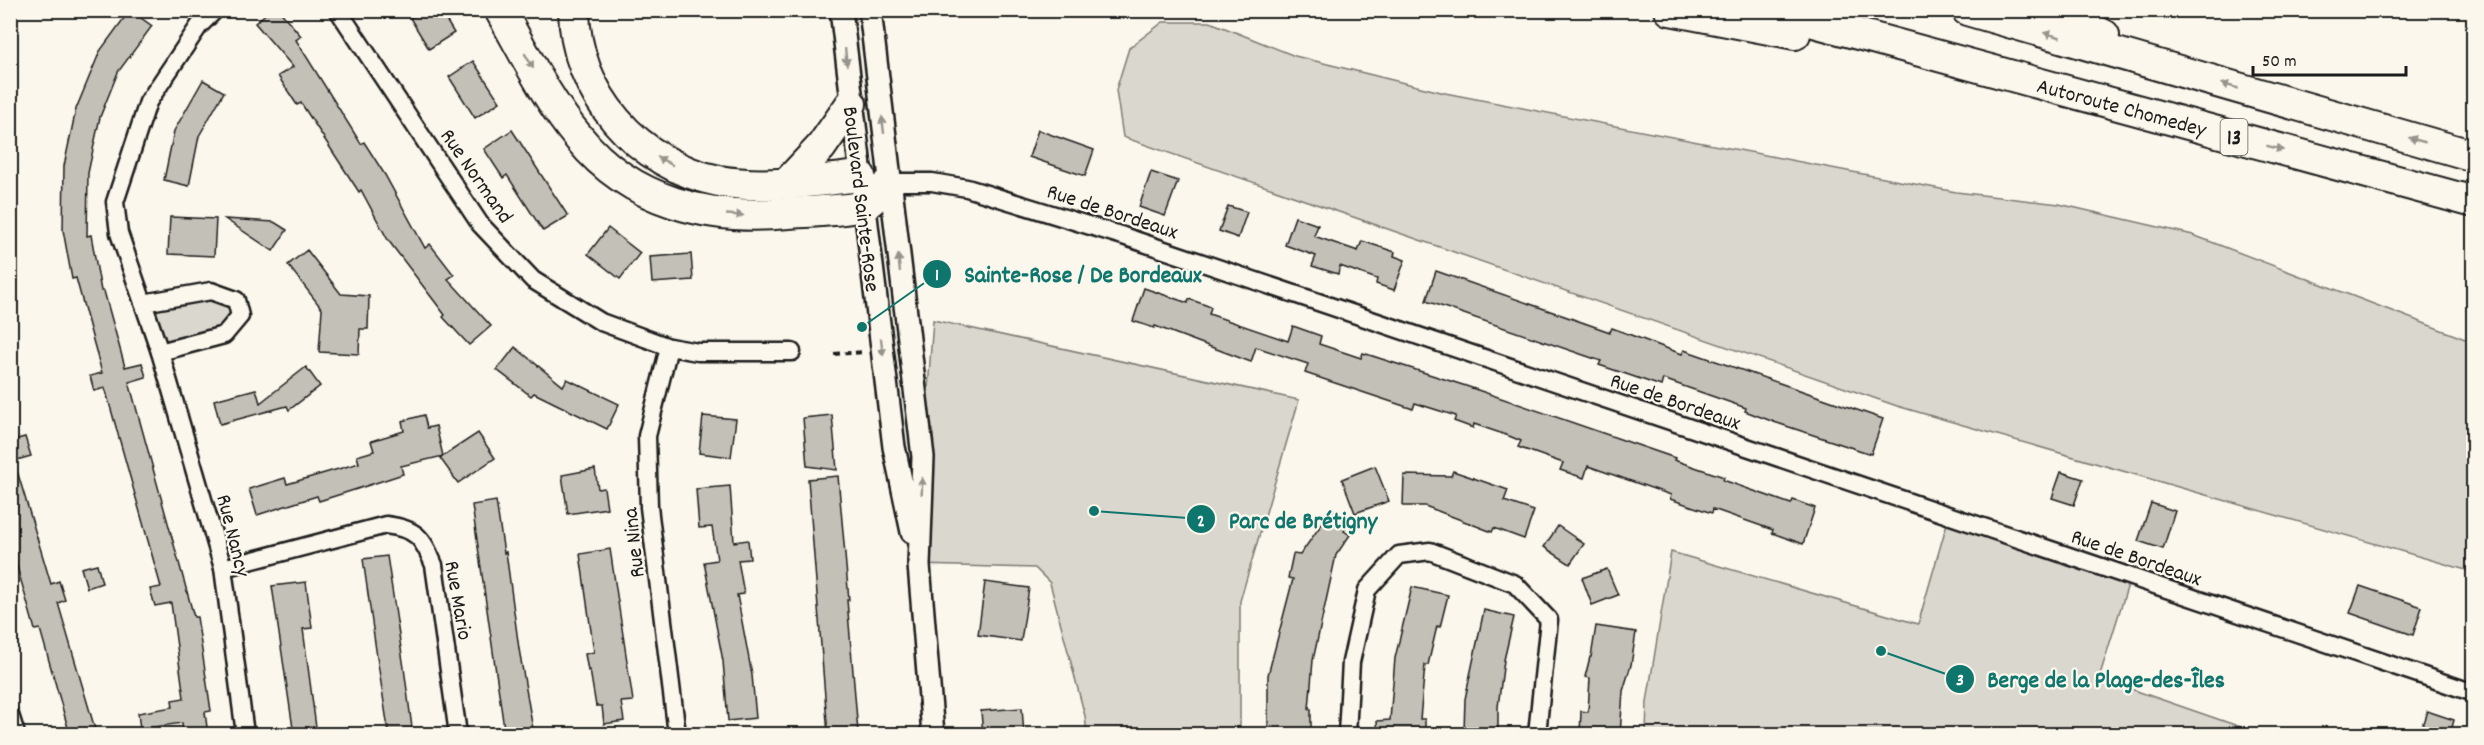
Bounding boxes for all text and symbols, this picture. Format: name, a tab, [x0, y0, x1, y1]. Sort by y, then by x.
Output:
one-way arrow	[2042, 30, 2060, 39]
scale bar	[2253, 39, 2406, 77]
one-way arrow	[841, 48, 851, 67]
text: 50 m	[2262, 50, 2297, 75]
one-way arrow	[524, 53, 534, 70]
street label: Autoroute Chomedey	[2033, 72, 2210, 147]
one-way arrow	[2221, 81, 2239, 90]
street label: Boulevard Sainte-Rose	[833, 105, 886, 294]
one-way arrow	[878, 116, 888, 135]
road number: 13	[2220, 119, 2248, 155]
street label: Rue Normand	[431, 123, 519, 231]
one-way arrow	[2408, 135, 2426, 144]
one-way arrow	[2266, 144, 2284, 153]
one-way arrow	[656, 156, 673, 166]
street label: Rue de Bordeaux	[1042, 178, 1182, 249]
one-way arrow	[725, 210, 744, 219]
callout: Sainte-Rose / De Bordeaux	[922, 253, 1214, 295]
one-way arrow	[894, 254, 904, 273]
text: Sainte-Rose / De Bordeaux	[964, 260, 1202, 294]
text: 1	[935, 264, 939, 289]
one-way arrow	[878, 338, 887, 357]
street label: Rue de Bordeaux	[1605, 366, 1744, 440]
one-way arrow	[917, 476, 926, 495]
street label: Rue Nancy	[206, 491, 257, 581]
callout: Parc de Brétigny	[1186, 498, 1389, 540]
street label: Rue Nina	[616, 505, 655, 579]
text: Parc de Brétigny	[1229, 506, 1379, 540]
text: 2	[1197, 510, 1205, 535]
street label: Rue de Bordeaux	[2066, 522, 2205, 596]
street label: Rue Mario	[434, 558, 479, 643]
callout: Berge de la Plage-des-Îles	[1945, 658, 2236, 700]
text: Berge de la Plage-des-Îles	[1987, 665, 2225, 699]
text: 3	[1956, 669, 1964, 694]

